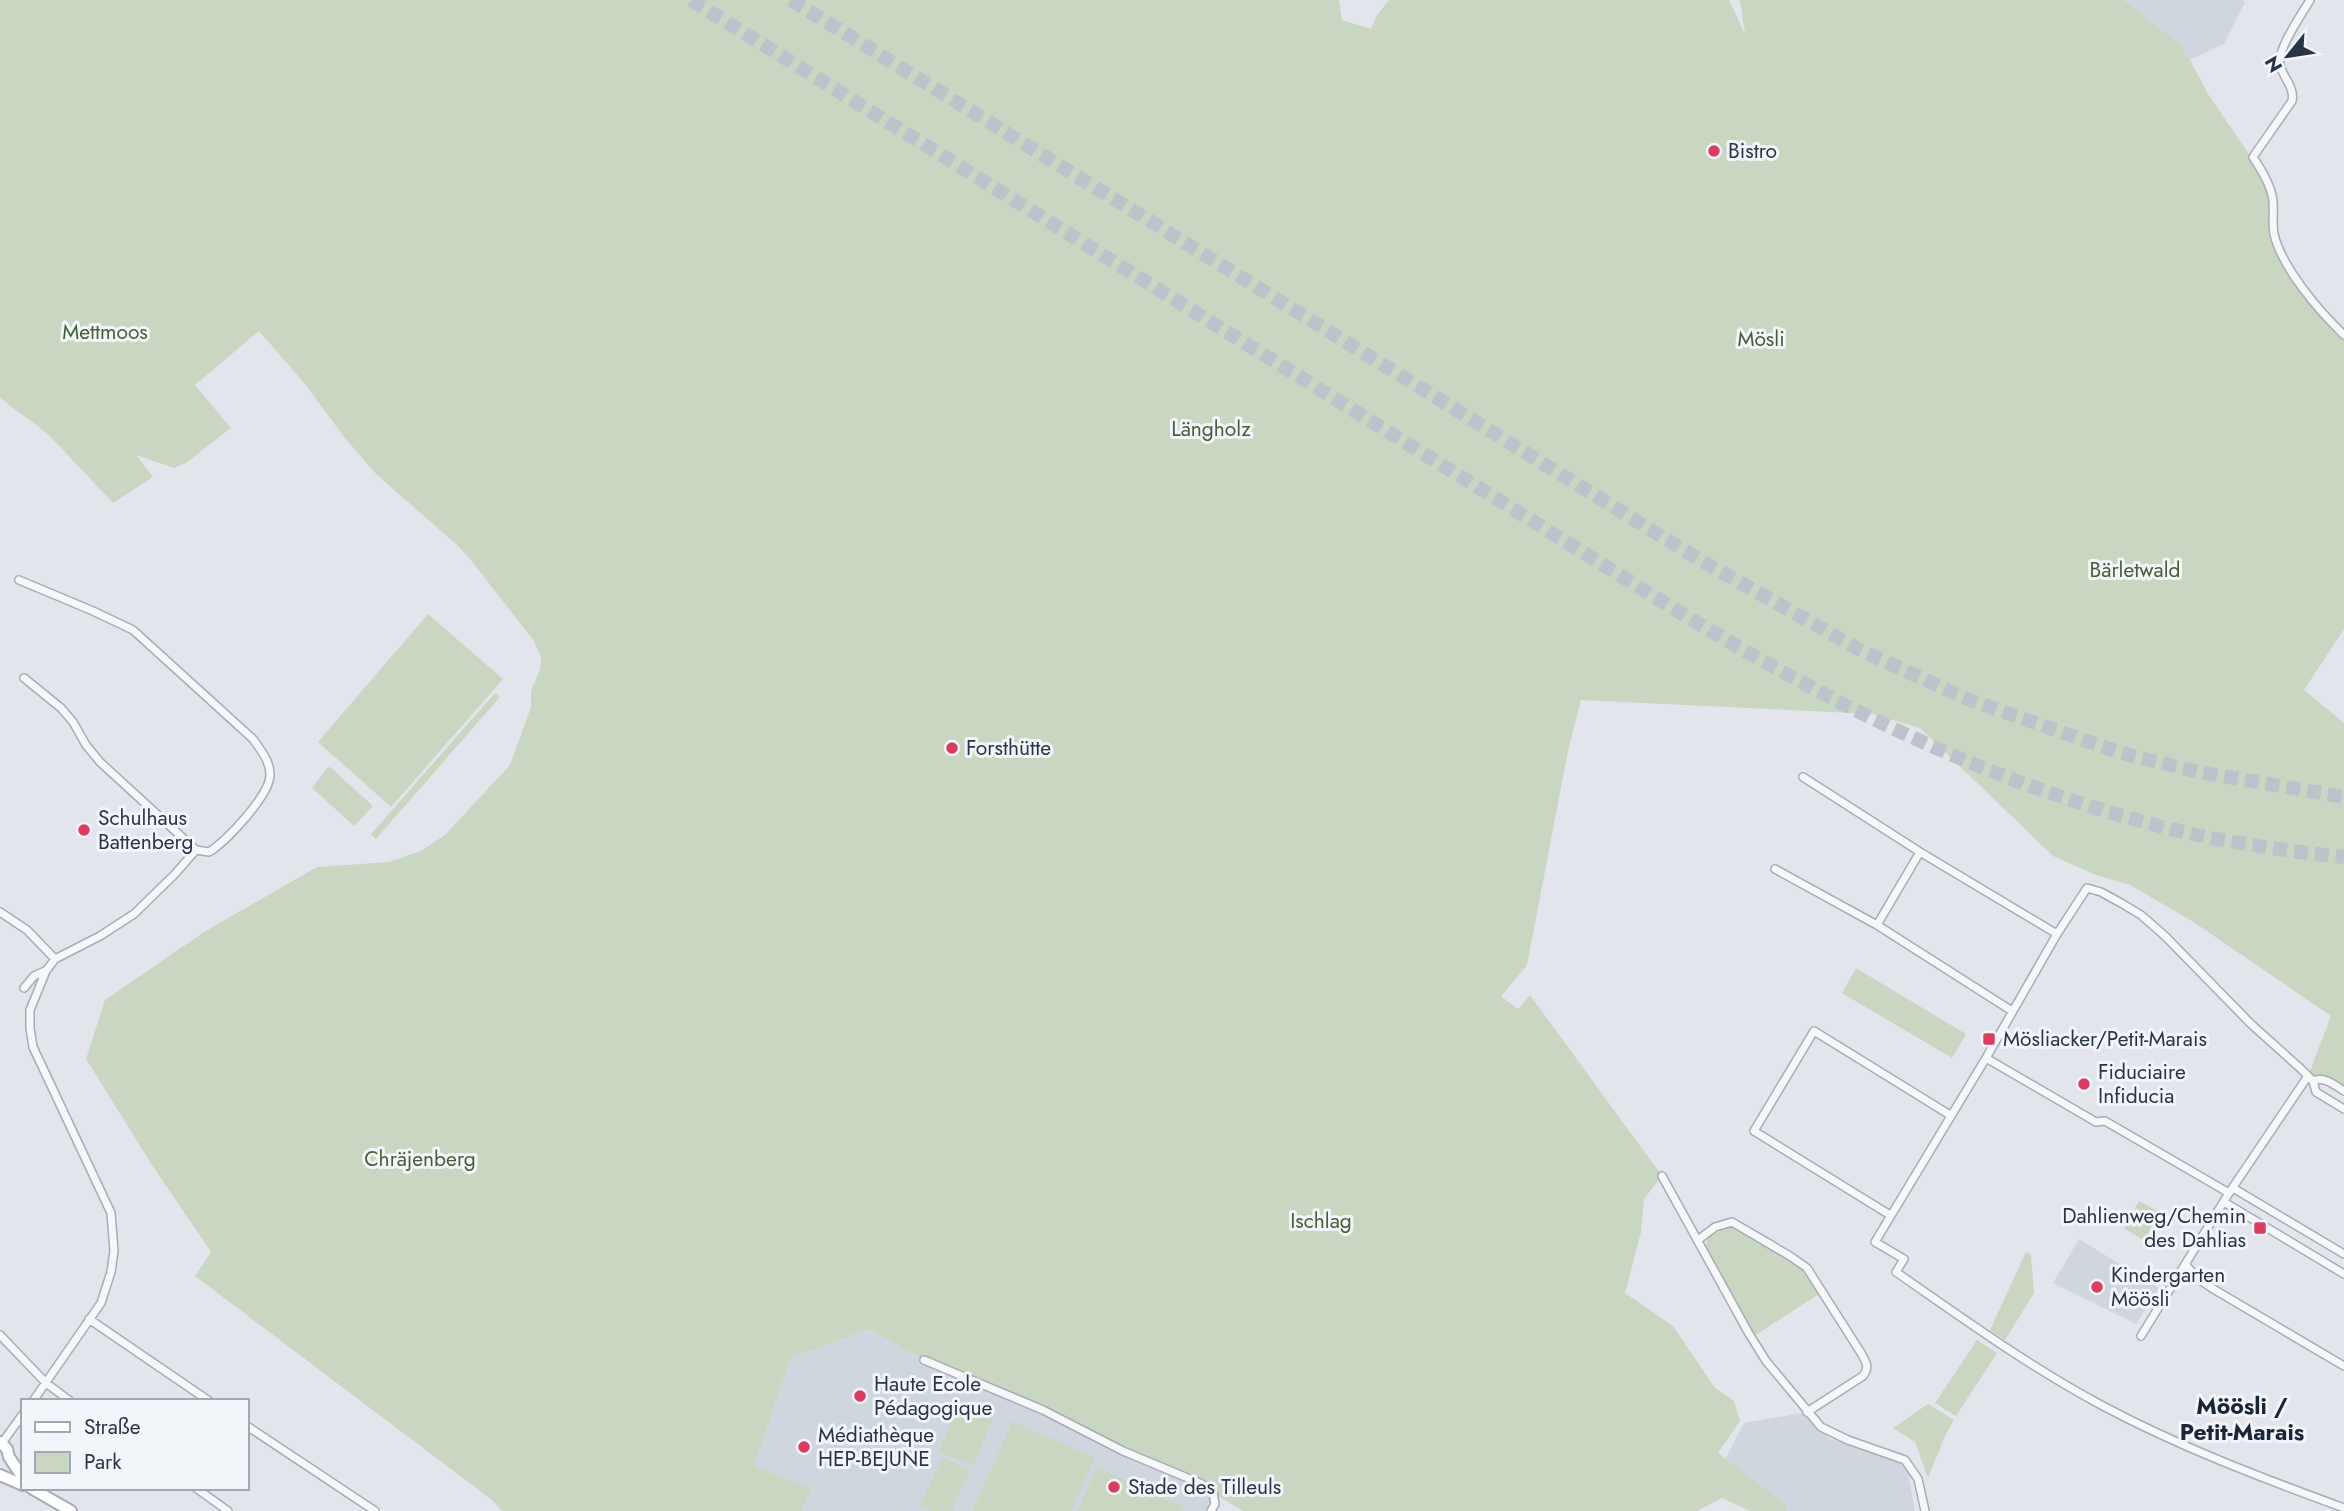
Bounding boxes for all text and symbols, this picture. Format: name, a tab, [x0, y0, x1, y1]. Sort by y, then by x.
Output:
north arrow	[2253, 21, 2323, 91]
text: N	[2258, 51, 2289, 78]
place label: Bistro	[1728, 136, 1777, 166]
marker: Bistro	[1706, 143, 1722, 159]
park label: Mettmoos	[62, 317, 148, 347]
park label: Mösli	[1737, 324, 1785, 354]
park label: Längholz	[1171, 414, 1251, 444]
park label: Bärletwald	[2090, 555, 2180, 585]
place label: Forsthütte	[966, 733, 1051, 763]
marker: Forsthütte	[944, 740, 960, 756]
place label: Schulhaus Battenberg	[98, 803, 193, 857]
marker: Schulhaus Battenberg	[76, 822, 92, 838]
place label: Mösliacker/Petit-Marais	[2003, 1024, 2207, 1054]
marker: Mösliacker/Petit-Marais	[1981, 1031, 1997, 1047]
place label: Fiduciaire Infiducia	[2098, 1057, 2186, 1111]
marker: Fiduciaire Infiducia	[2076, 1076, 2092, 1092]
park label: Chräjenberg	[364, 1144, 476, 1174]
place label: Dahlienweg/Chemin des Dahlias	[2062, 1201, 2246, 1255]
park label: Ischlag	[1290, 1206, 1352, 1236]
marker: Dahlienweg/Chemin des Dahlias	[2252, 1220, 2268, 1236]
place label: Kindergarten Möösli	[2111, 1260, 2225, 1314]
marker: Kindergarten Möösli	[2089, 1279, 2105, 1295]
place label: Haute Ecole Pédagogique	[874, 1369, 993, 1423]
marker: Haute Ecole Pédagogique	[852, 1388, 868, 1404]
district label: Möösli / Petit-Marais	[2180, 1389, 2304, 1449]
legend	[21, 1399, 248, 1490]
text: Straße	[84, 1412, 141, 1442]
place label: Médiathèque HEP-BEJUNE	[818, 1420, 934, 1474]
marker: Médiathèque HEP-BEJUNE	[796, 1439, 812, 1455]
text: Park	[84, 1447, 122, 1477]
place label: Stade des Tilleuls	[1128, 1472, 1281, 1502]
marker: Stade des Tilleuls	[1106, 1479, 1122, 1495]

